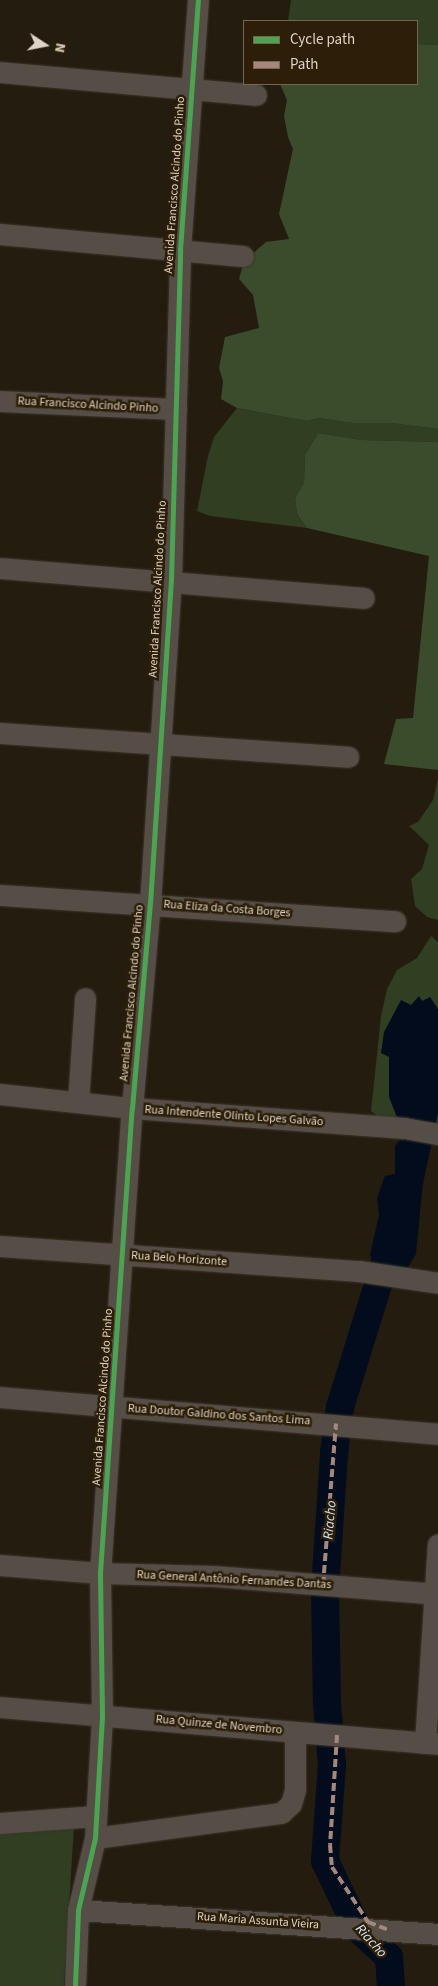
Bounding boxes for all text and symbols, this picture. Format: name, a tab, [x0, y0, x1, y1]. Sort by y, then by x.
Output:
north arrow	[20, 20, 70, 70]
legend	[243, 20, 418, 85]
text: Cycle path	[290, 29, 355, 50]
text: N	[49, 41, 70, 54]
text: Path	[290, 54, 318, 75]
street label: Avenida Francisco Alcindo do Pinho	[162, 96, 188, 274]
street label: Rua Francisco Alcindo Pinho	[17, 394, 159, 416]
street label: Avenida Francisco Alcindo do Pinho	[146, 500, 170, 678]
street label: Rua Eliza da Costa Borges	[163, 897, 291, 921]
street label: Avenida Francisco Alcindo do Pinho	[117, 904, 147, 1082]
street label: Rua Intendente Olinto Lopes Galvão	[144, 1103, 324, 1129]
street label: Rua Belo Horizonte	[131, 1248, 227, 1270]
street label: Avenida Francisco Alcindo do Pinho	[90, 1308, 116, 1486]
street label: Rua Doutor Galdino dos Santos Lima	[127, 1401, 311, 1429]
water label: Riacho	[320, 1500, 340, 1540]
street label: Rua General Antônio Fernandes Dantas	[136, 1568, 332, 1592]
street label: Rua Quinze de Novembro	[155, 1712, 283, 1738]
street label: Rua Maria Assunta Vieira	[197, 1910, 319, 1932]
water label: Riacho	[352, 1921, 390, 1961]

